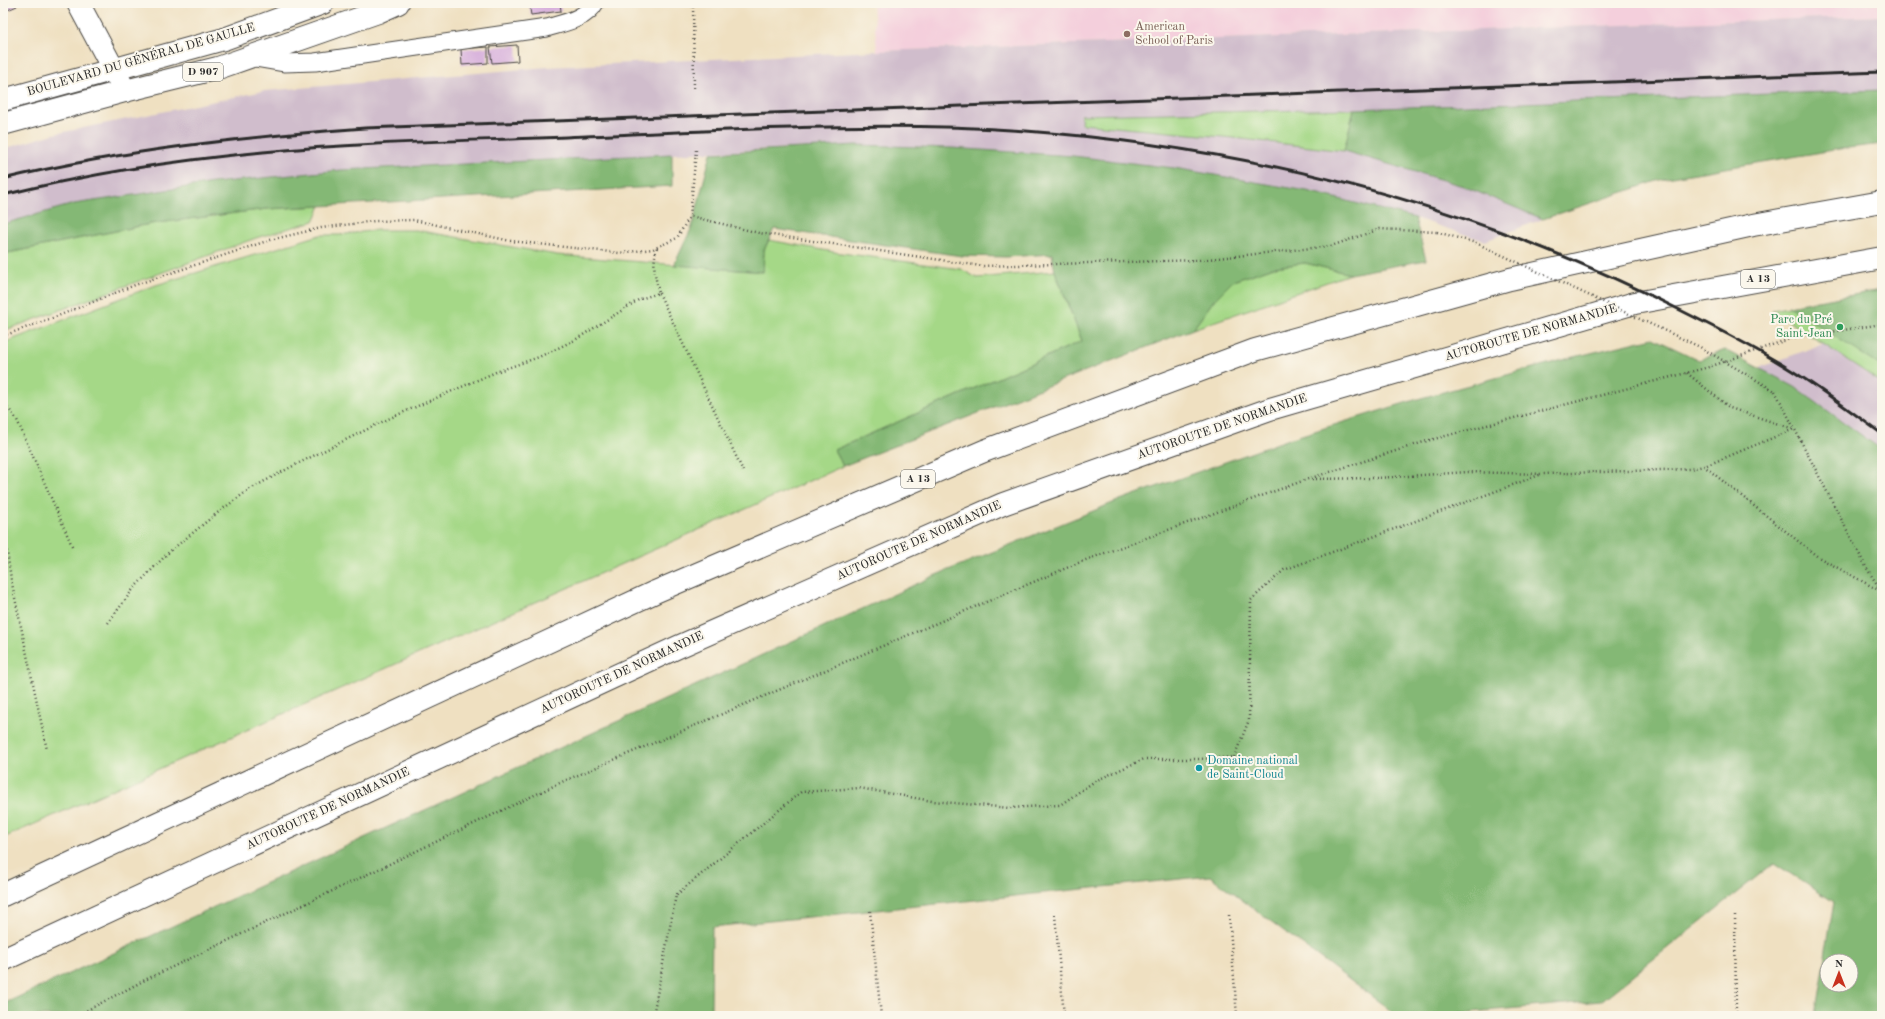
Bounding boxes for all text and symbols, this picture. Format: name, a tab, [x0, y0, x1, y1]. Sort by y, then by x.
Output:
street label: BOULEVARD DU GÉNÉRAL DE GAULLE	[25, 19, 256, 98]
place label: American School of Paris	[1135, 21, 1213, 47]
marker: American School of Paris	[1122, 29, 1132, 39]
road number: D 907	[183, 63, 223, 81]
road number: A 13	[1741, 270, 1775, 288]
street label: AUTOROUTE DE NORMANDIE	[1443, 303, 1619, 363]
place label: Parc du Pré Saint-Jean	[1770, 314, 1833, 340]
marker: Parc du Pré Saint-Jean	[1835, 322, 1845, 332]
street label: AUTOROUTE DE NORMANDIE	[1136, 392, 1308, 462]
road number: A 13	[901, 470, 935, 488]
street label: AUTOROUTE DE NORMANDIE	[835, 499, 1003, 583]
street label: AUTOROUTE DE NORMANDIE	[538, 630, 706, 716]
place label: Domaine national de Saint-Cloud	[1207, 755, 1298, 781]
marker: Domaine national de Saint-Cloud	[1194, 763, 1204, 773]
street label: AUTOROUTE DE NORMANDIE	[244, 766, 412, 852]
north arrow	[1819, 953, 1859, 993]
text: N	[1835, 959, 1844, 970]

